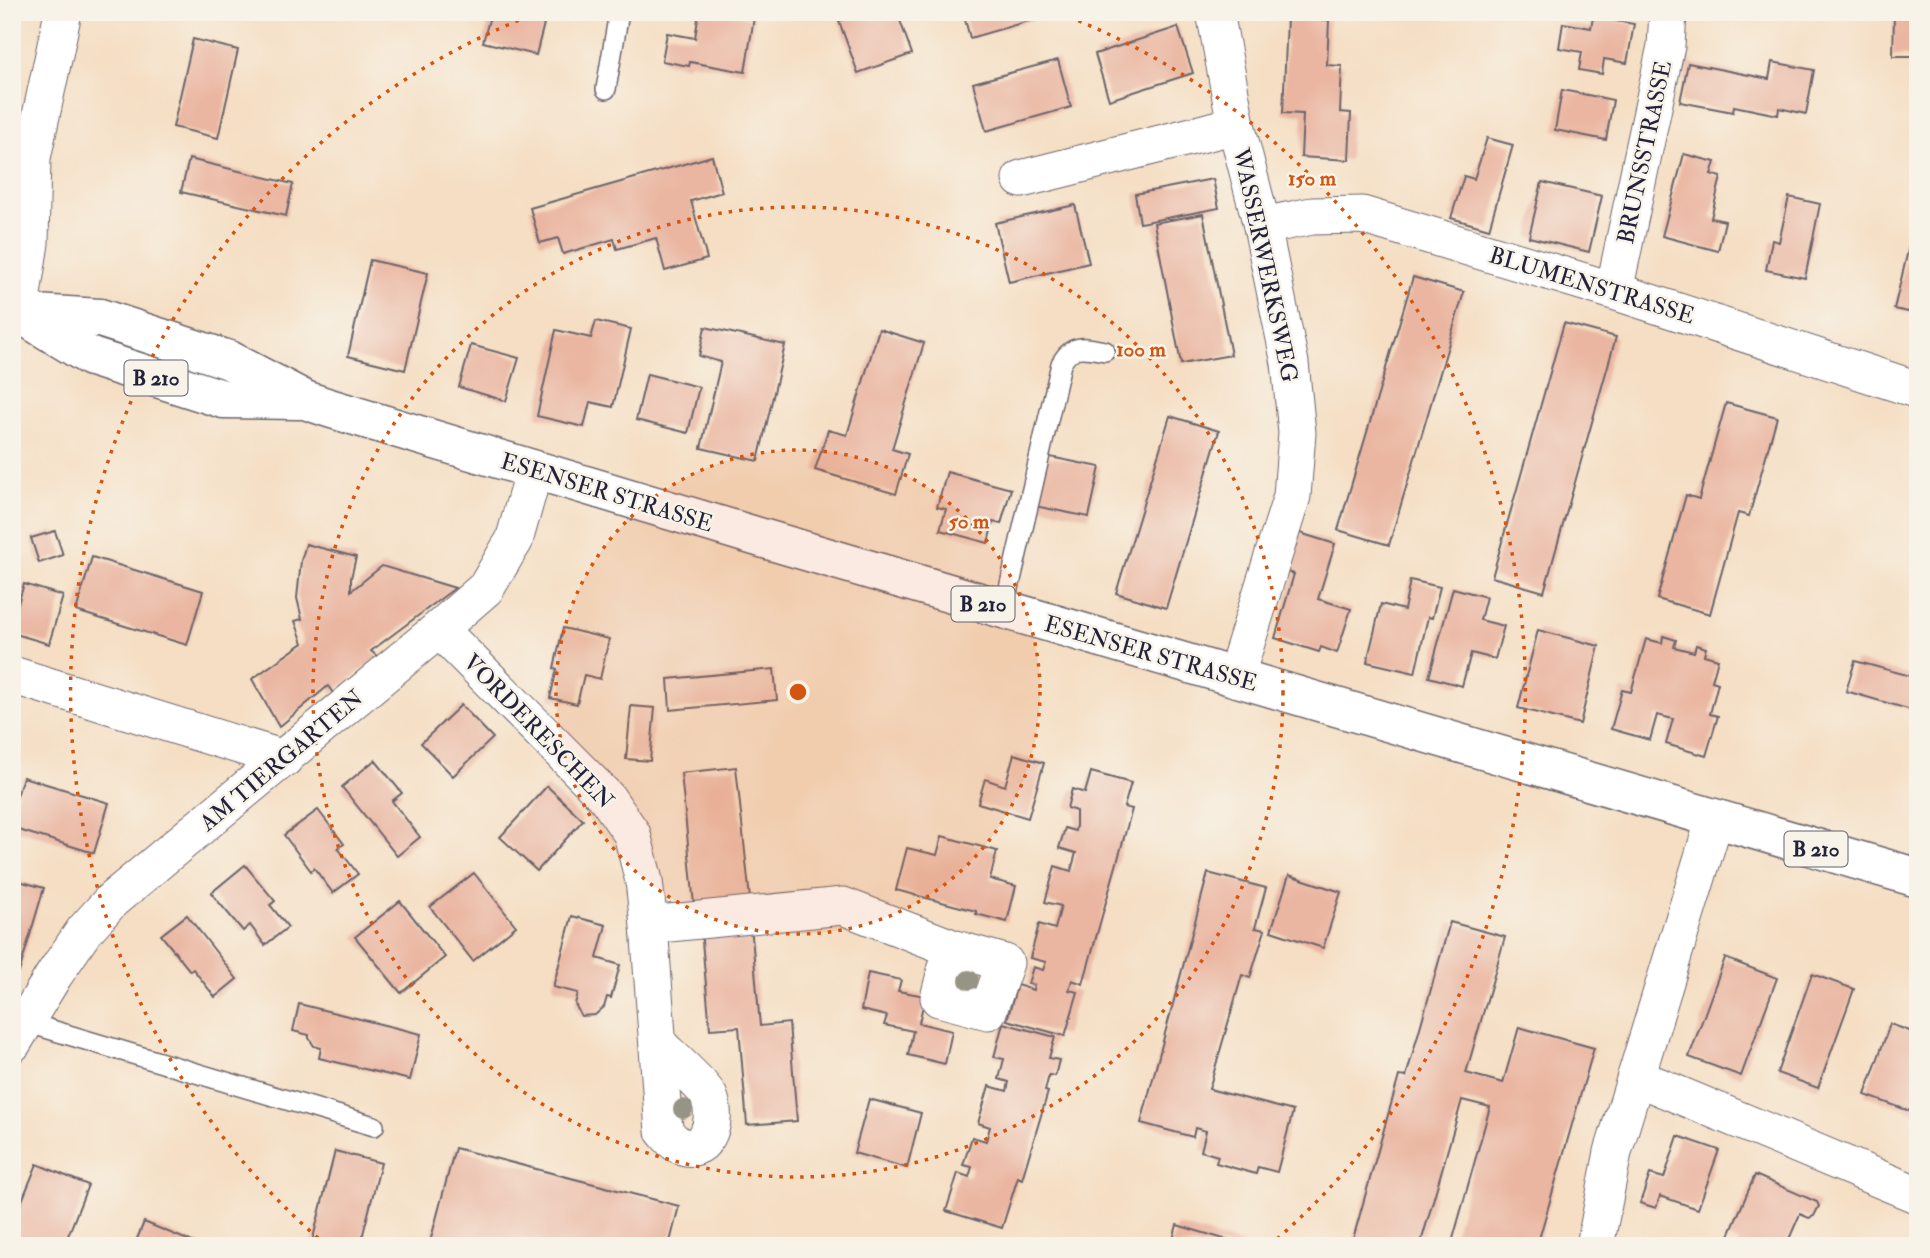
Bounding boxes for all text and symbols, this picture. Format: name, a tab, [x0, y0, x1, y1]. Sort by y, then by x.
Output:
street label: BRUNSSTRASSE	[1611, 58, 1678, 246]
street label: WASSERWERKSWEG	[1226, 144, 1305, 385]
text: 150 m	[1288, 165, 1337, 192]
street label: BLUMENSTRASSE	[1486, 240, 1698, 330]
text: 100 m	[1116, 336, 1167, 363]
road number: B 210	[124, 360, 188, 396]
street label: ESENSER STRASSE	[497, 446, 716, 539]
text: 50 m	[949, 508, 990, 535]
road number: B 210	[951, 586, 1014, 622]
street label: ESENSER STRASSE	[1041, 609, 1261, 698]
street label: VORDERESCHEN	[457, 648, 620, 815]
centre of rings	[786, 680, 810, 704]
street label: AM TIERGARTEN	[193, 683, 369, 838]
road number: B 210	[1784, 832, 1848, 866]

